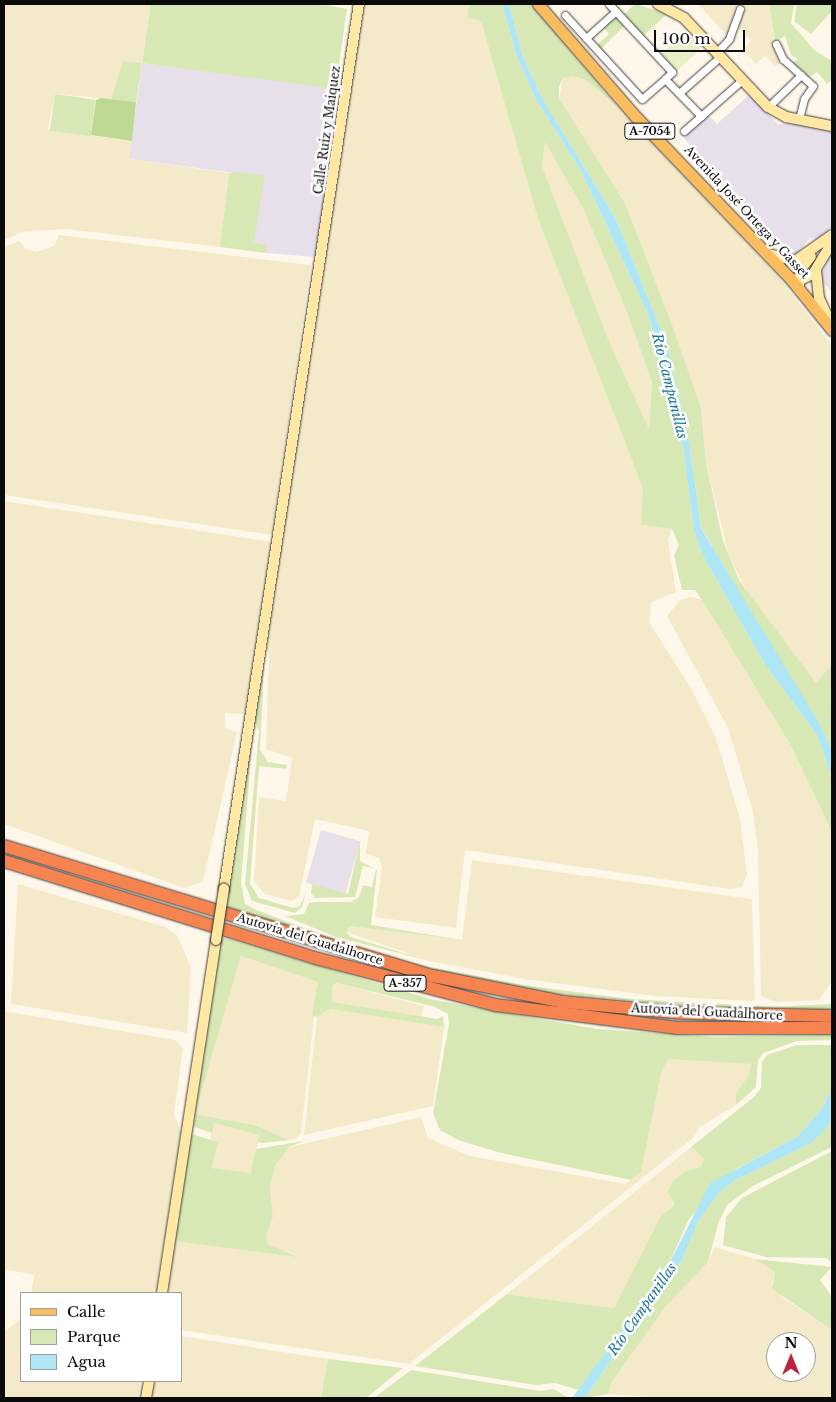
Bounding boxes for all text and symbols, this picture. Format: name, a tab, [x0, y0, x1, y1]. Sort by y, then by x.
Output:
scale bar	[656, 20, 747, 52]
text: 100 m	[662, 29, 711, 48]
street label: Calle Ruiz y Maiquez	[311, 64, 343, 196]
road number: A-7054	[624, 122, 676, 140]
street label: Avenida José Ortega y Gasset	[681, 142, 813, 282]
water label: Río Campanillas	[649, 331, 691, 441]
street label: Autovía del Guadalhorce	[235, 910, 385, 968]
road number: A-357	[382, 974, 428, 991]
street label: Autovía del Guadalhorce	[631, 1001, 783, 1023]
water label: Río Campanillas	[604, 1260, 680, 1358]
legend	[20, 1292, 182, 1382]
text: Calle	[67, 1302, 106, 1321]
text: Parque	[67, 1327, 121, 1346]
north arrow	[766, 1332, 816, 1382]
text: N	[784, 1334, 798, 1352]
text: Agua	[67, 1352, 106, 1371]

